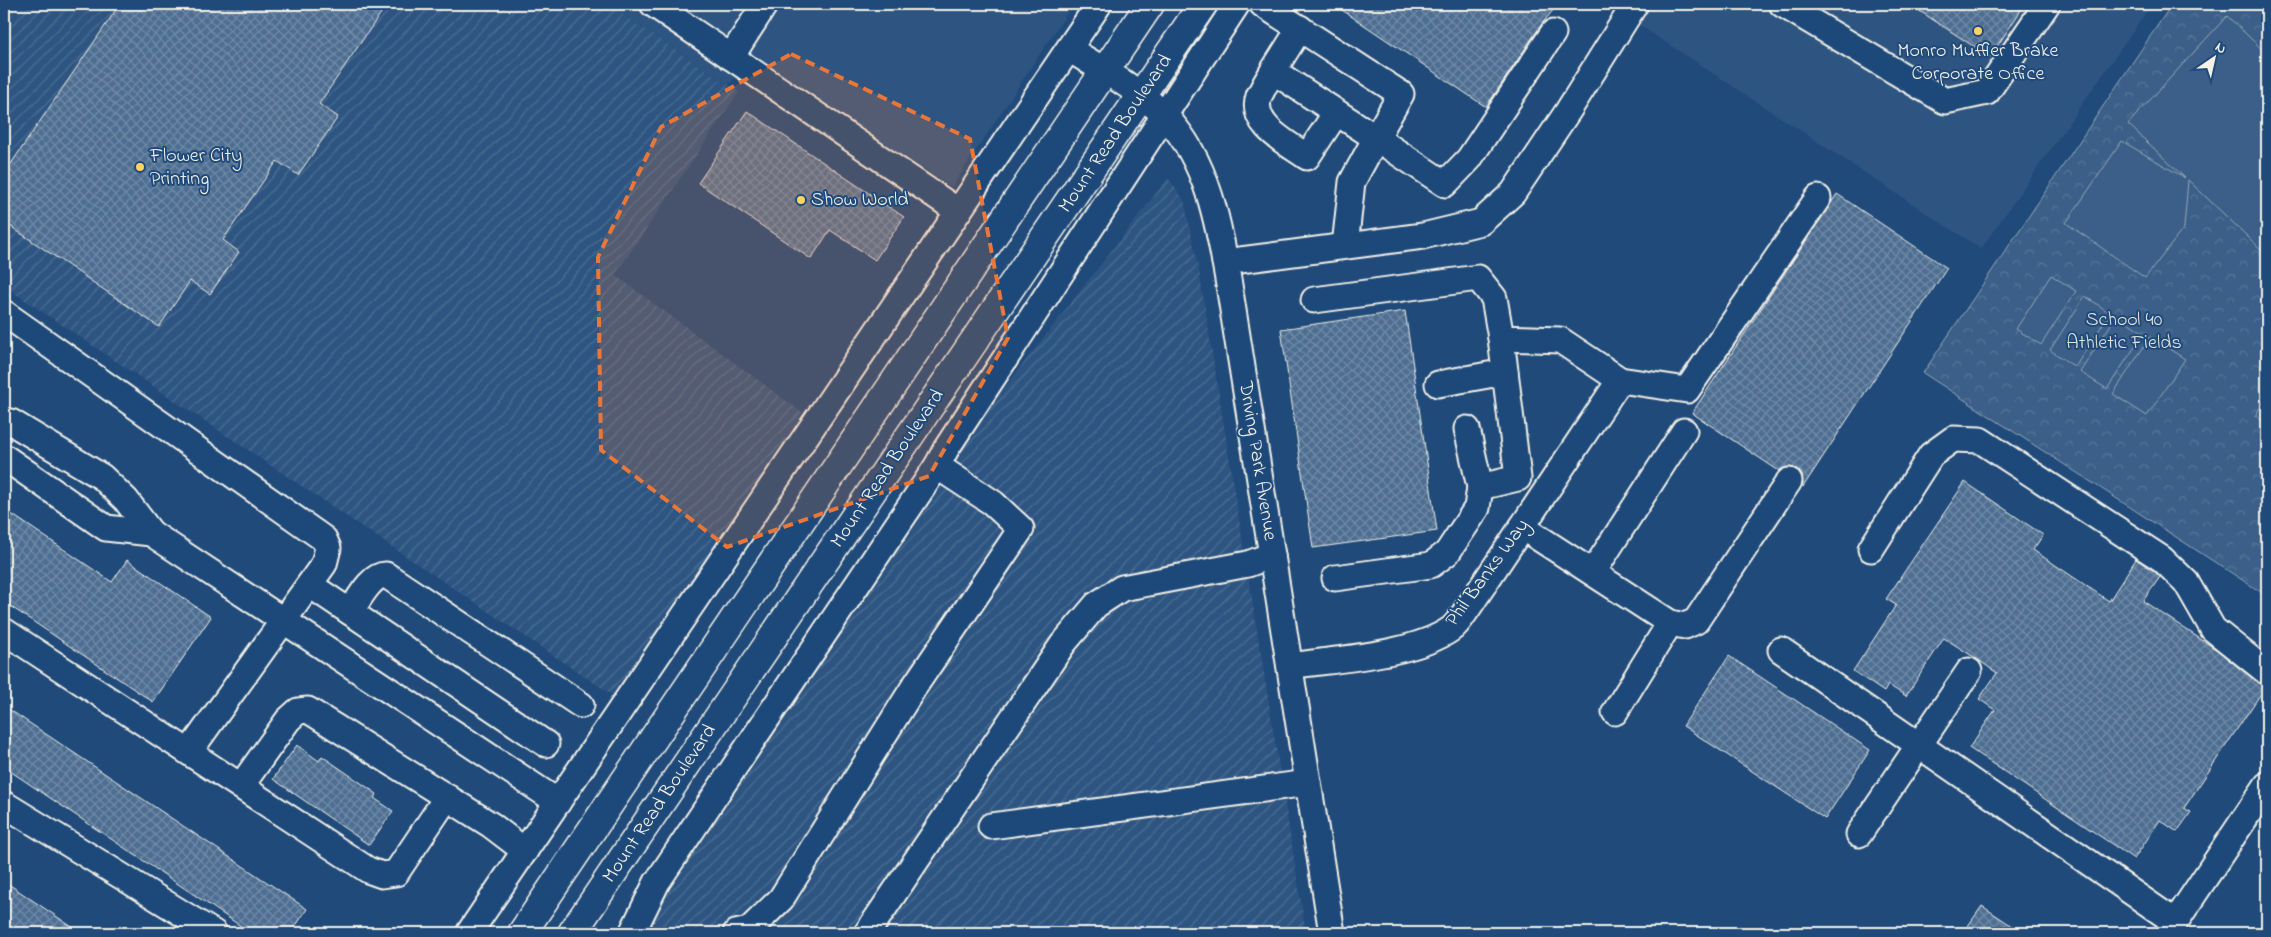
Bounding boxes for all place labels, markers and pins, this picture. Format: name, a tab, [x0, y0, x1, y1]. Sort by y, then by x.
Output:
marker: Monro Muffler Brake Corporate Office	[1972, 25, 1984, 37]
place label: Monro Muffler Brake Corporate Office	[1897, 37, 2059, 89]
place label: Flower City Printing	[149, 142, 242, 195]
marker: Flower City Printing	[134, 161, 146, 173]
place label: Show World	[811, 186, 909, 215]
marker: Show World	[795, 194, 807, 206]

